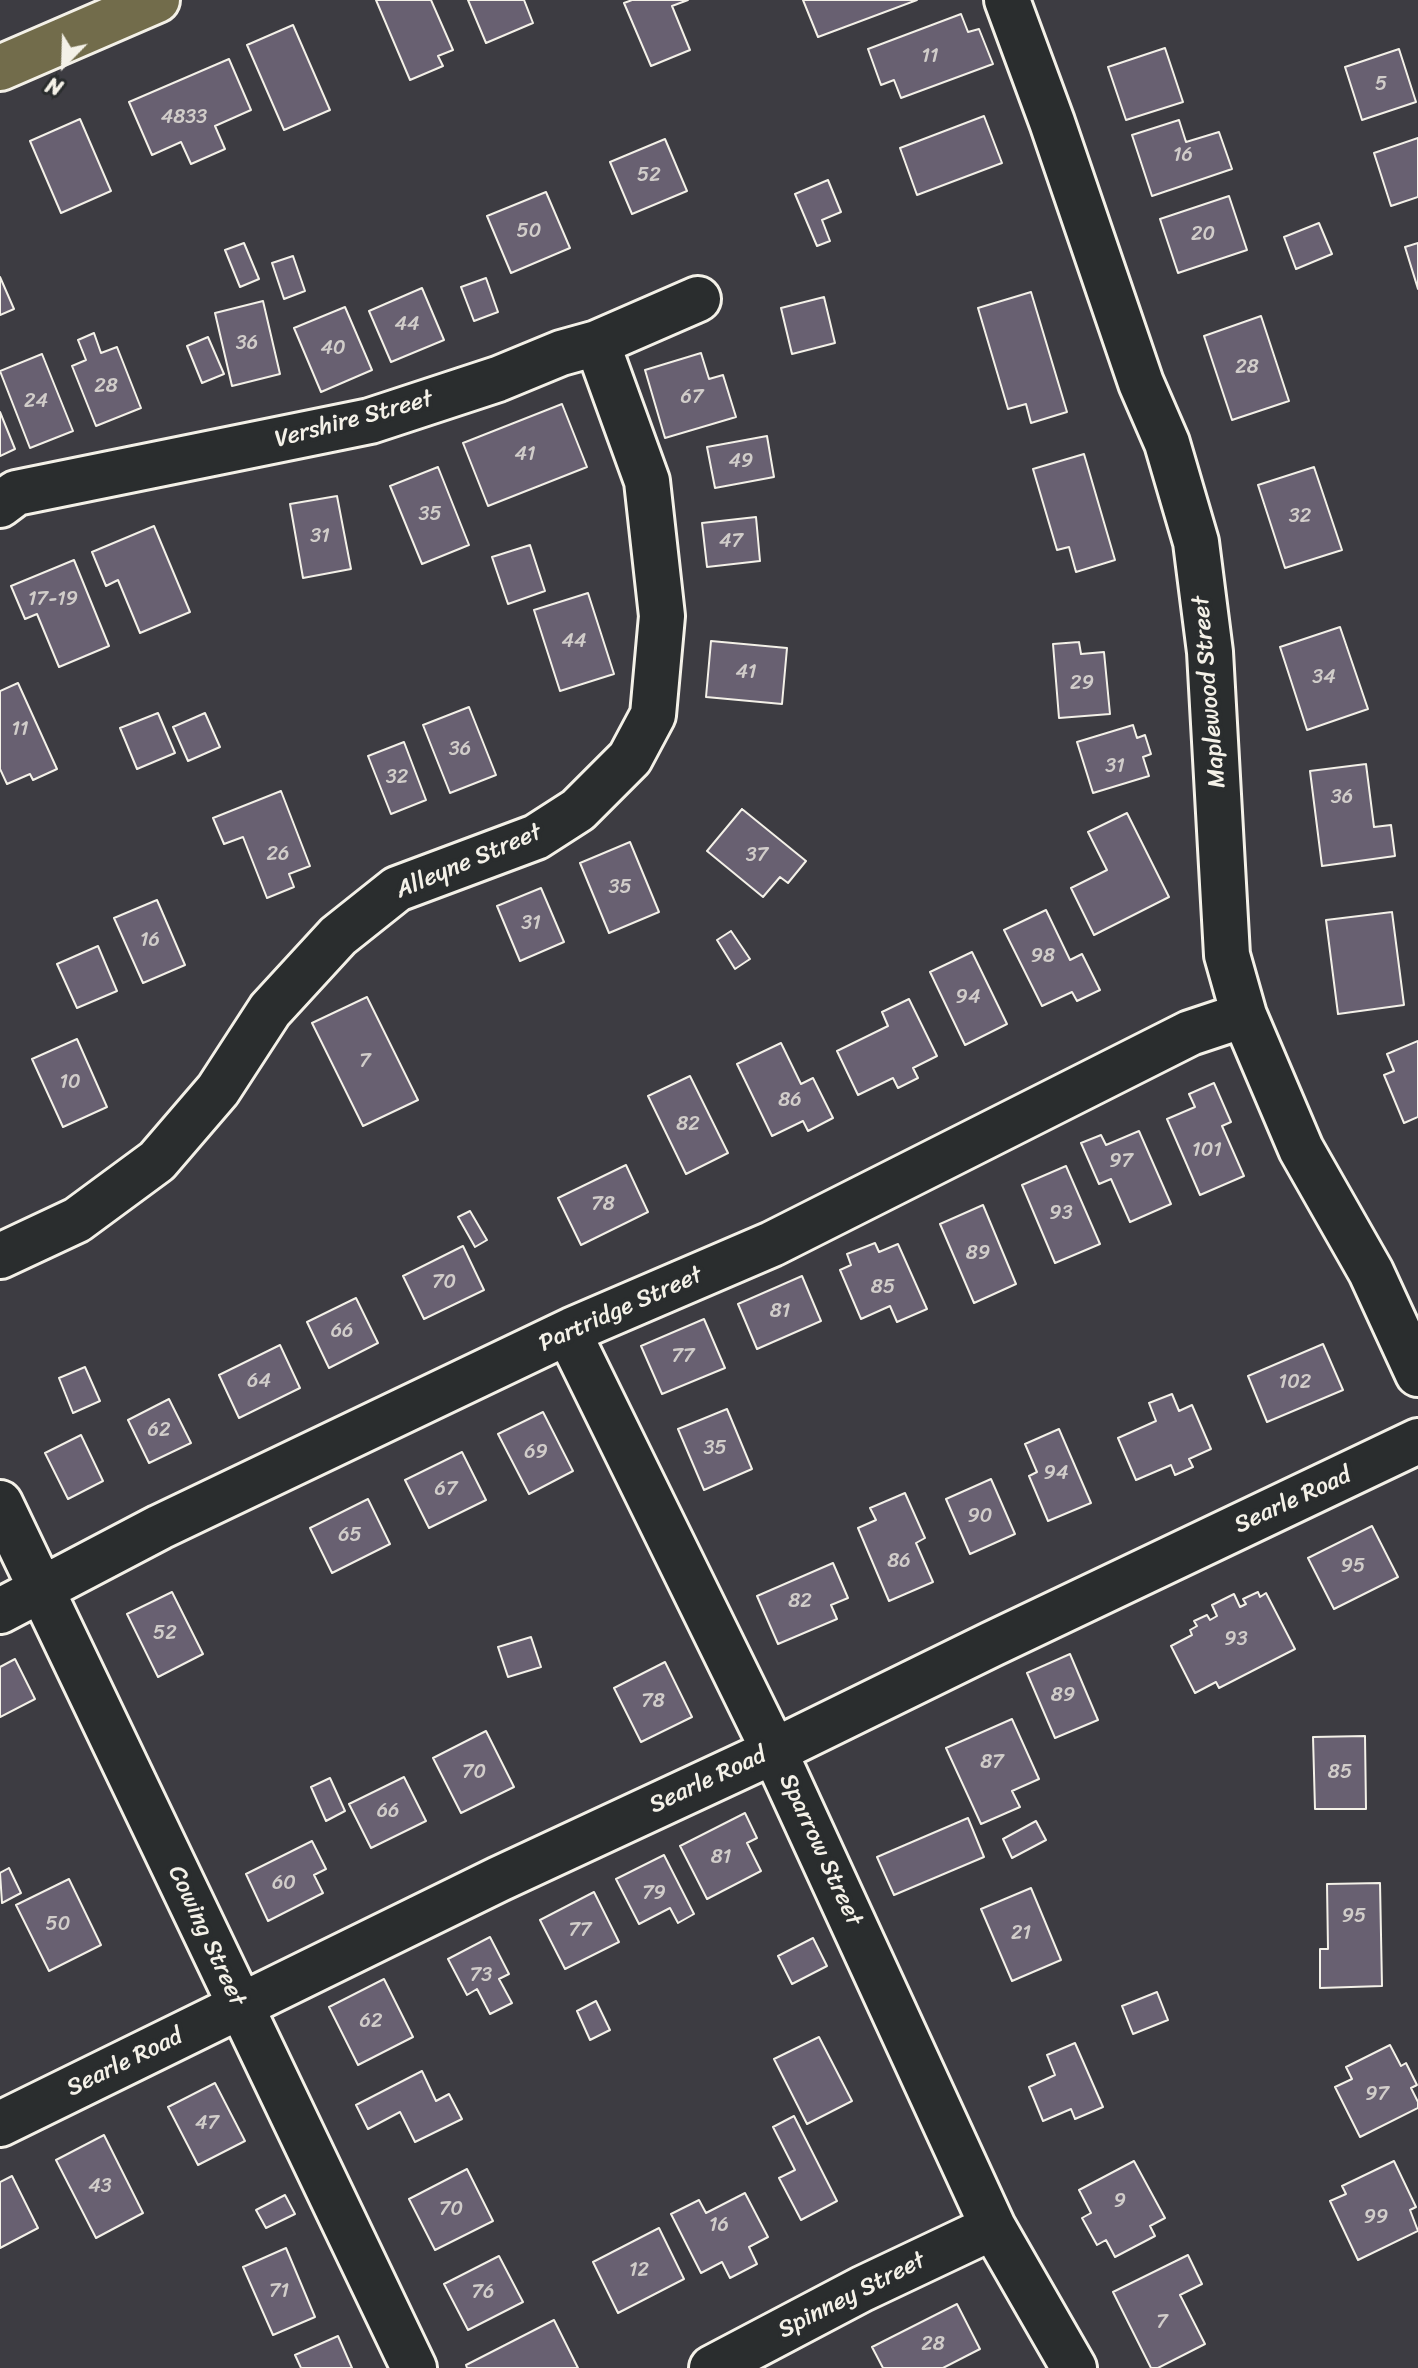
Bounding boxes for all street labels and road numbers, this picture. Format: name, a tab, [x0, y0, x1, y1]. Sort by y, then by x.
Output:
street label: Vershire Street	[272, 385, 436, 455]
street label: Maplewood Street	[1187, 595, 1233, 789]
street label: Alleyne Street	[392, 818, 546, 906]
street label: Partridge Street	[535, 1261, 707, 1359]
street label: Searle Road	[1230, 1461, 1356, 1541]
street label: Searle Road	[645, 1741, 771, 1821]
street label: Sparrow Street	[772, 1769, 868, 1931]
street label: Cowing Street	[161, 1861, 251, 2011]
street label: Searle Road	[62, 2023, 188, 2103]
street label: Spinney Street	[774, 2247, 930, 2345]

